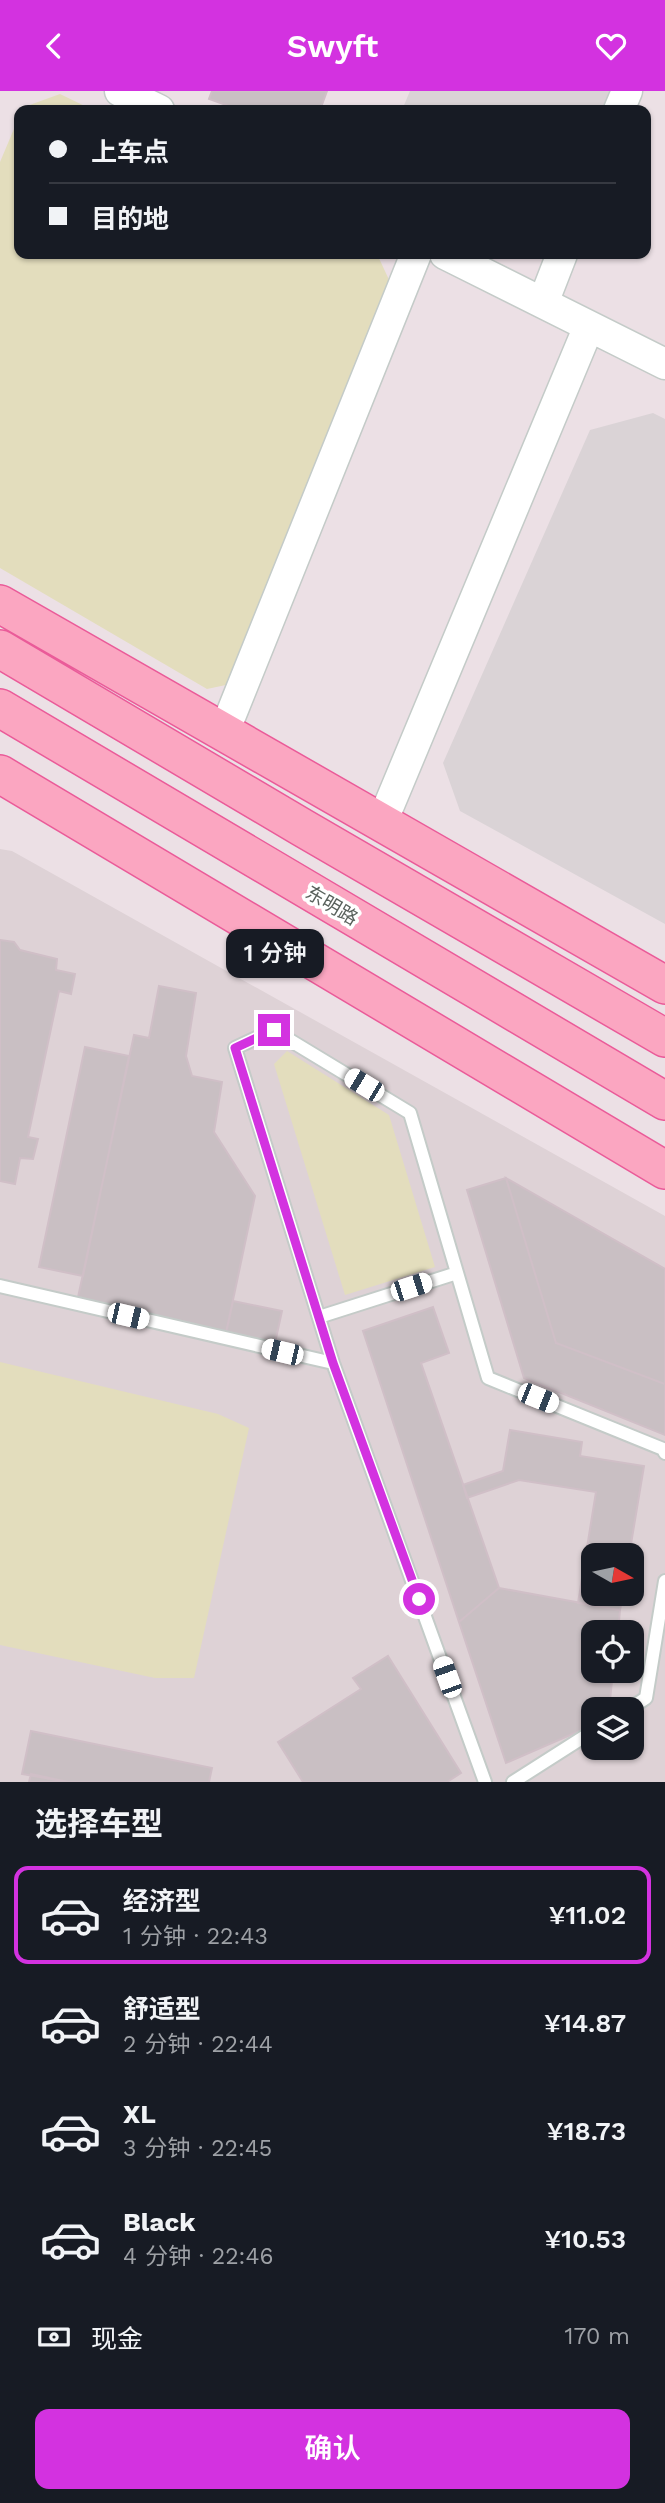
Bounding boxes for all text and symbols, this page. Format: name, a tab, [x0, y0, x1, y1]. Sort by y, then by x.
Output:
icon: back	[35, 27, 73, 65]
text: Swyft	[287, 27, 378, 65]
icon: heart	[592, 27, 630, 65]
text: 上车点	[91, 137, 169, 167]
text: 目的地	[91, 204, 169, 234]
street label: 东明路	[301, 881, 362, 930]
callout: 1 分钟	[225, 929, 323, 977]
text: 1 分钟	[244, 940, 306, 967]
route end	[258, 1014, 290, 1046]
car	[341, 1065, 388, 1105]
car	[388, 1271, 435, 1303]
car	[106, 1301, 151, 1331]
car	[260, 1337, 305, 1367]
car	[515, 1380, 562, 1416]
north arrow	[581, 1543, 644, 1607]
map controls	[581, 1543, 644, 1760]
route start	[403, 1583, 435, 1615]
button: locate	[581, 1620, 644, 1683]
car	[430, 1654, 465, 1700]
button: layers	[581, 1697, 644, 1760]
text: 选择车型	[35, 1805, 163, 1843]
icon: car	[39, 1884, 102, 1947]
text: 经济型	[123, 1886, 201, 1916]
text: ¥11.02	[549, 1900, 626, 1930]
text: 1 分钟 · 22:43	[123, 1923, 268, 1950]
icon: car	[39, 1992, 102, 2055]
text: 舒适型	[123, 1994, 201, 2024]
text: ¥14.87	[544, 2008, 626, 2038]
text: 2 分钟 · 22:44	[123, 2031, 273, 2058]
text: XL	[123, 2099, 156, 2129]
icon: car	[39, 2100, 102, 2163]
text: ¥18.73	[547, 2116, 626, 2146]
text: 3 分钟 · 22:45	[123, 2135, 272, 2162]
text: Black	[123, 2207, 195, 2237]
icon: car	[39, 2208, 102, 2271]
text: ¥10.53	[544, 2224, 626, 2254]
text: 4 分钟 · 22:46	[123, 2243, 273, 2270]
icon: cash	[35, 2318, 73, 2356]
text: 170 m	[565, 2323, 630, 2350]
text: 现金	[91, 2324, 143, 2354]
button: 确认	[35, 2409, 630, 2489]

